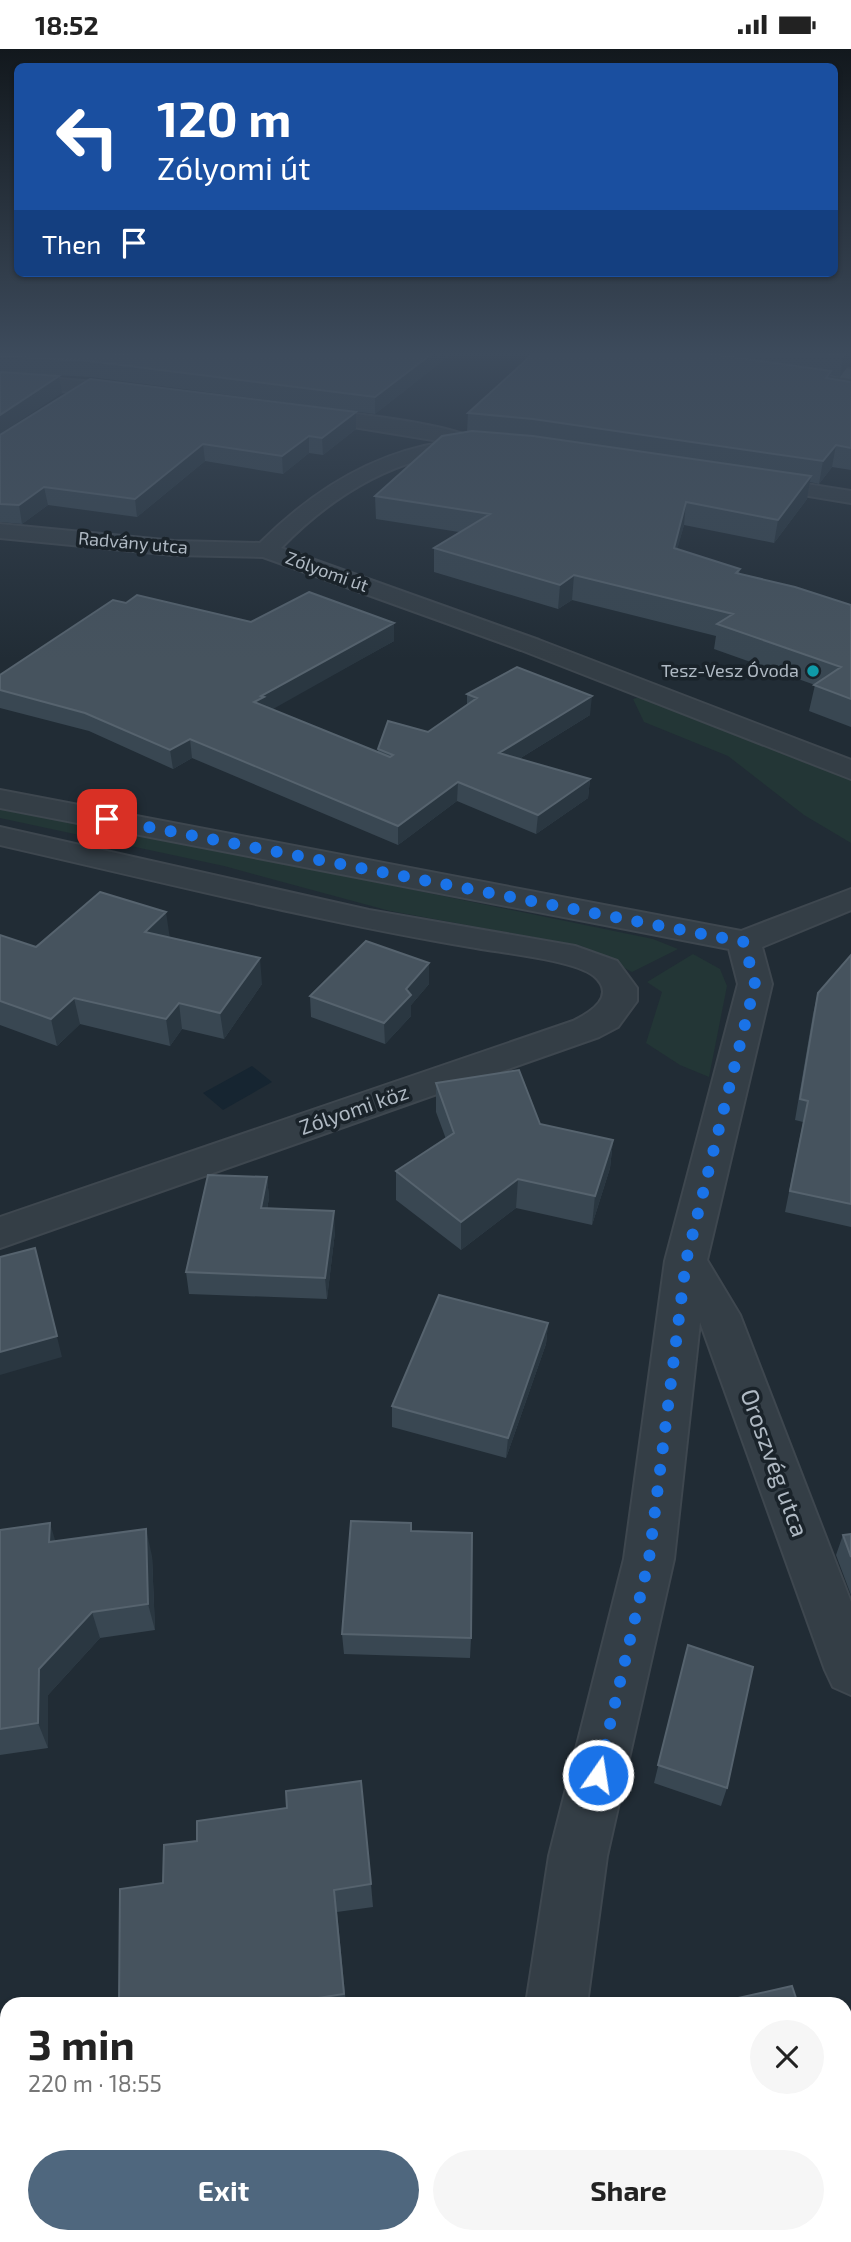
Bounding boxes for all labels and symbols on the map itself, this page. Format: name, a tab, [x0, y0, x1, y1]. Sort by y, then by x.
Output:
street label: Radvány utca	[77, 526, 189, 558]
street label: Zólyomi út	[283, 546, 372, 596]
place label: Tesz-Vesz Óvoda	[661, 659, 799, 681]
marker: Tesz-Vesz Óvoda	[805, 663, 821, 679]
pin	[77, 789, 137, 849]
street label: Zólyomi köz	[296, 1078, 411, 1139]
street label: Oroszvég utca	[735, 1385, 816, 1540]
position arrow	[561, 1738, 635, 1812]

